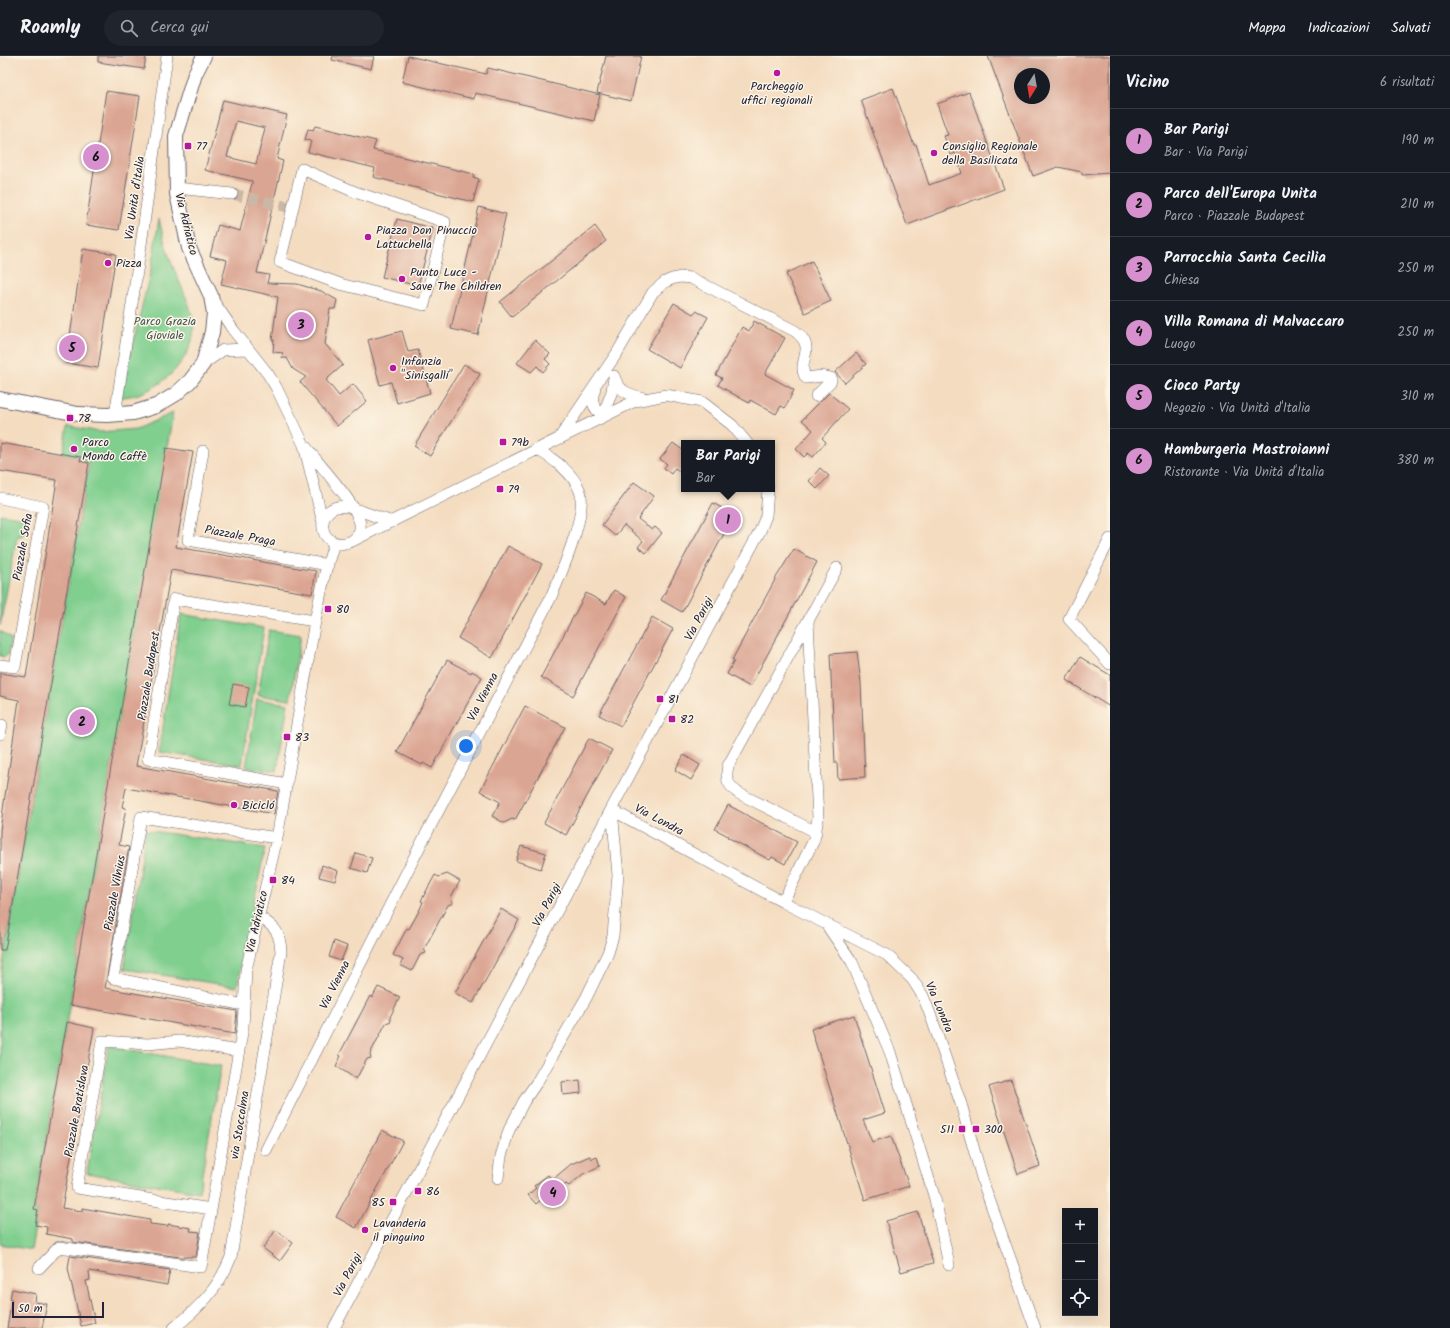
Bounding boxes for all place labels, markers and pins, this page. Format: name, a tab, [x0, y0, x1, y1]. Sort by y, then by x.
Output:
marker: Parcheggio uffici regionali	[772, 68, 782, 78]
place label: Parcheggio uffici regionali	[742, 77, 814, 110]
place label: 77	[196, 137, 208, 156]
place label: Consiglio Regionale della Basilicata	[942, 137, 1038, 170]
marker: 77	[183, 141, 193, 151]
pin: 6	[83, 142, 109, 172]
marker: Consiglio Regionale della Basilicata	[929, 148, 939, 158]
place label: Piazza Don Pinuccio Lattuchella	[376, 221, 477, 254]
marker: Piazza Don Pinuccio Lattuchella	[363, 232, 373, 242]
place label: Pizza	[116, 254, 142, 273]
marker: Pizza	[103, 258, 113, 268]
place label: Punto Luce - Save The Children	[410, 263, 502, 296]
marker: Punto Luce - Save The Children	[397, 274, 407, 284]
pin: 3	[288, 310, 314, 340]
pin: 5	[59, 333, 85, 363]
place label: Infanzia "Sinisgalli"	[401, 352, 453, 385]
marker: Infanzia "Sinisgalli"	[388, 363, 398, 373]
place label: 78	[78, 409, 92, 428]
marker: 78	[65, 413, 75, 423]
place label: Parco Mondo Caffè	[82, 433, 147, 466]
place label: 79b	[511, 433, 529, 452]
marker: 79b	[498, 437, 508, 447]
marker: Parco Mondo Caffè	[69, 444, 79, 454]
place label: 79	[508, 480, 520, 499]
marker: 79	[495, 484, 505, 494]
pin: 1	[715, 505, 741, 535]
place label: 80	[336, 600, 349, 619]
marker: 80	[323, 604, 333, 614]
place label: 81	[668, 690, 679, 709]
marker: 81	[655, 694, 665, 704]
pin: 2	[69, 707, 95, 737]
place label: 82	[680, 710, 694, 729]
marker: 82	[667, 714, 677, 724]
place label: 83	[295, 728, 309, 747]
marker: 83	[282, 732, 292, 742]
place label: Bicicló	[242, 796, 275, 815]
marker: Bicicló	[229, 800, 239, 810]
place label: 84	[281, 871, 295, 890]
marker: 84	[268, 875, 278, 885]
place label: 511	[940, 1120, 954, 1139]
place label: 300	[984, 1120, 1003, 1139]
marker: 511	[957, 1124, 967, 1134]
marker: 300	[971, 1124, 981, 1134]
pin: 4	[540, 1178, 566, 1208]
place label: 86	[426, 1182, 440, 1201]
marker: 86	[413, 1186, 423, 1196]
place label: 85	[371, 1193, 387, 1212]
marker: 85	[388, 1197, 398, 1207]
place label: Lavanderia il pinguino	[373, 1214, 426, 1247]
marker: Lavanderia il pinguino	[360, 1225, 370, 1235]

